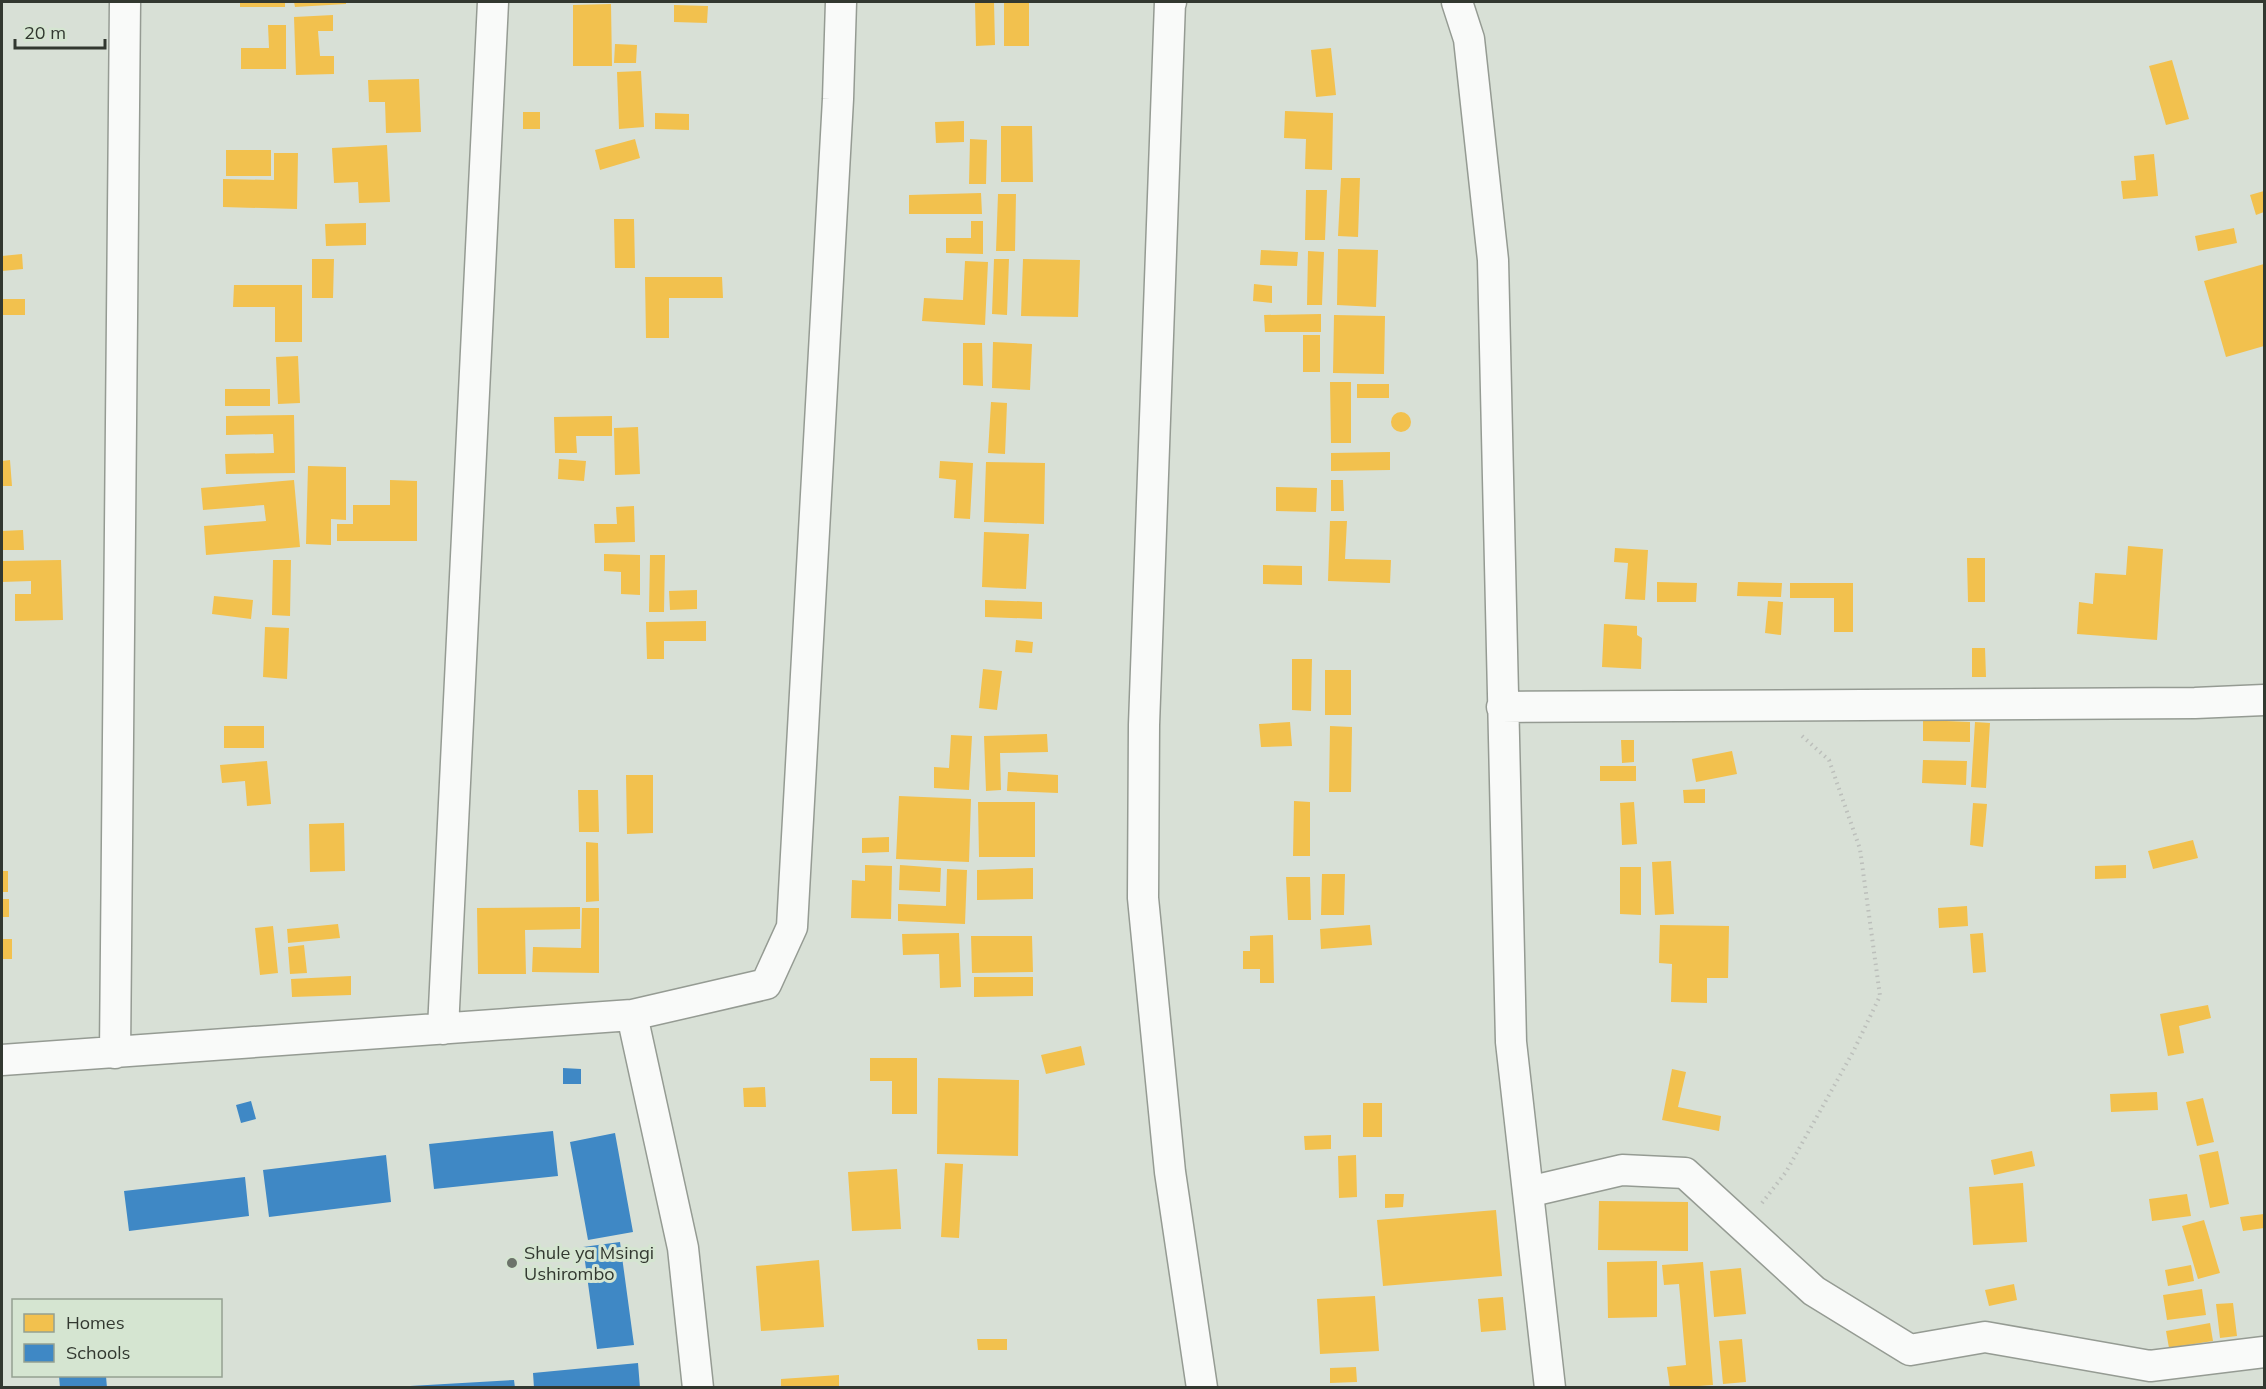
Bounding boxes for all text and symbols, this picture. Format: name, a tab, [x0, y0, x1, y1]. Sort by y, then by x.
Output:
scale bar	[15, 12, 105, 50]
text: 20 m	[24, 21, 66, 44]
place label: Shule ya Msingi Ushirombo	[524, 1241, 654, 1285]
marker: Shule ya Msingi Ushirombo	[505, 1256, 519, 1270]
legend	[12, 1299, 222, 1377]
text: Homes	[66, 1311, 125, 1334]
text: Schools	[66, 1341, 131, 1364]

